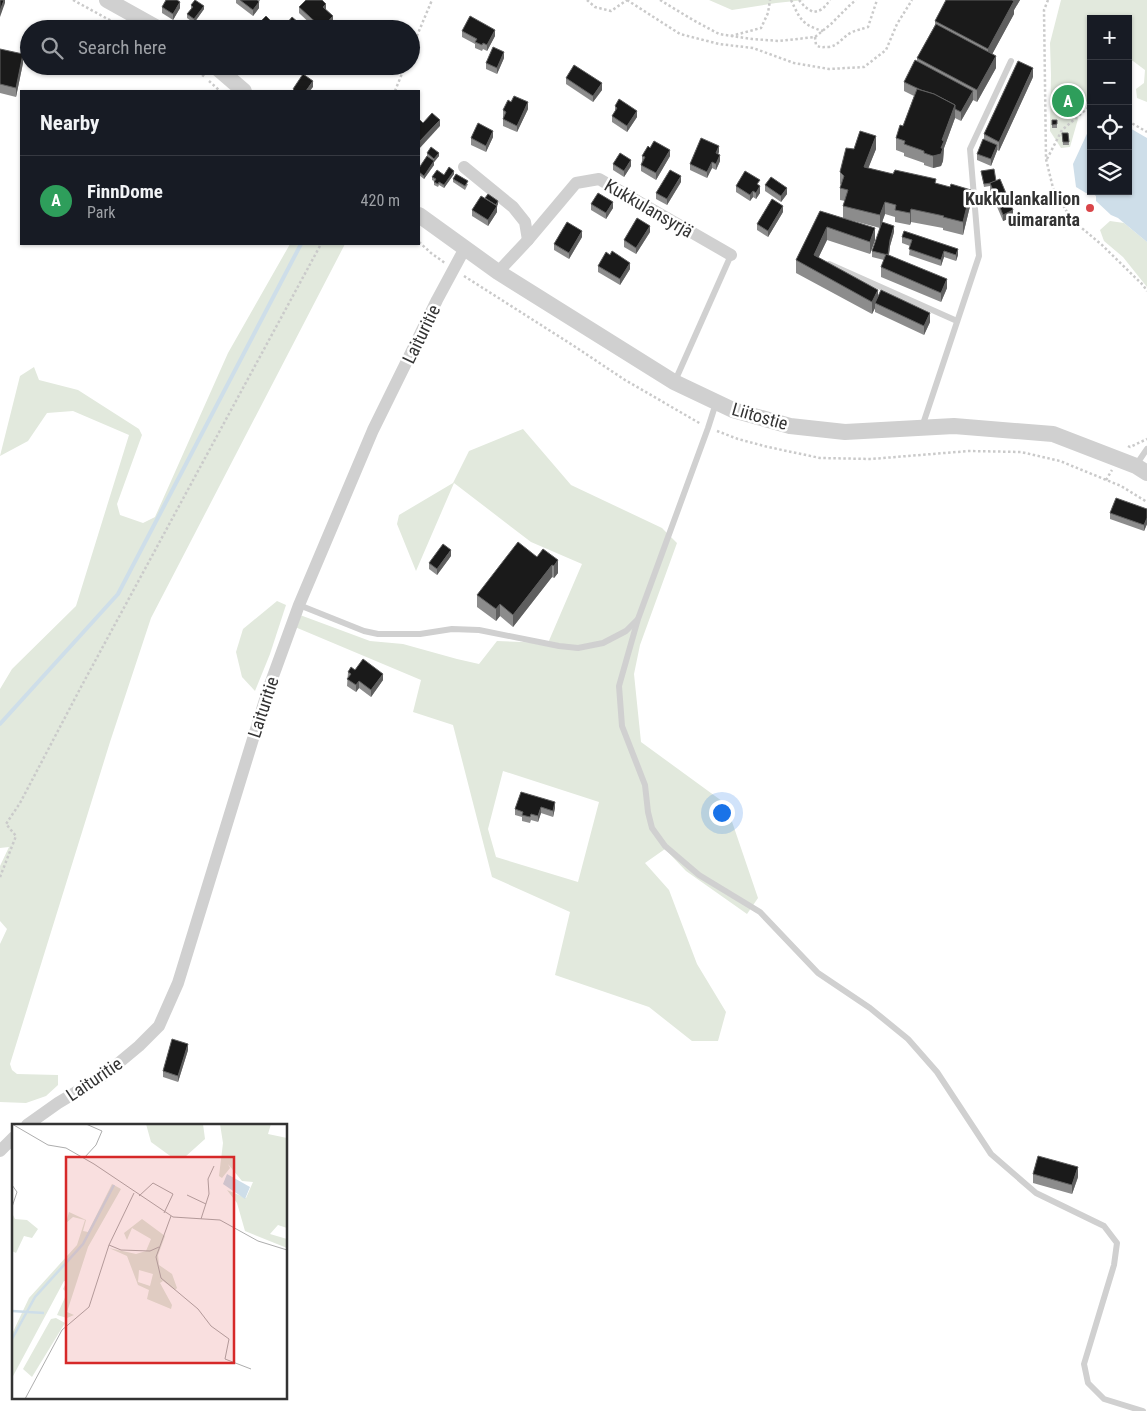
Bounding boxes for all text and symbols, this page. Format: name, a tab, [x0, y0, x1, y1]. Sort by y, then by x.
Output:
map controls	[1087, 15, 1132, 195]
button: +	[1087, 15, 1132, 60]
search box	[20, 20, 420, 75]
icon: search	[38, 34, 66, 62]
text: Search here	[78, 36, 166, 59]
button: −	[1087, 60, 1132, 105]
pin: A	[1052, 82, 1084, 120]
button: locate	[1087, 105, 1132, 150]
text: Nearby	[40, 111, 99, 135]
button: layers	[1087, 150, 1132, 195]
street label: Kukkulansyrjä	[601, 174, 697, 242]
text: FinnDome	[87, 180, 163, 203]
place label: Kukkulankallion uimaranta	[965, 188, 1080, 230]
text: A	[51, 191, 61, 210]
text: 420 m	[361, 191, 400, 210]
marker: Kukkulankallion uimaranta	[1084, 202, 1096, 214]
text: Park	[87, 203, 116, 222]
street label: Laituritie	[398, 301, 444, 367]
street label: Liitostie	[730, 398, 790, 434]
street label: Laituritie	[243, 674, 283, 740]
your location	[709, 800, 735, 826]
street label: Laituritie	[62, 1053, 126, 1105]
inset map	[12, 1124, 288, 1398]

